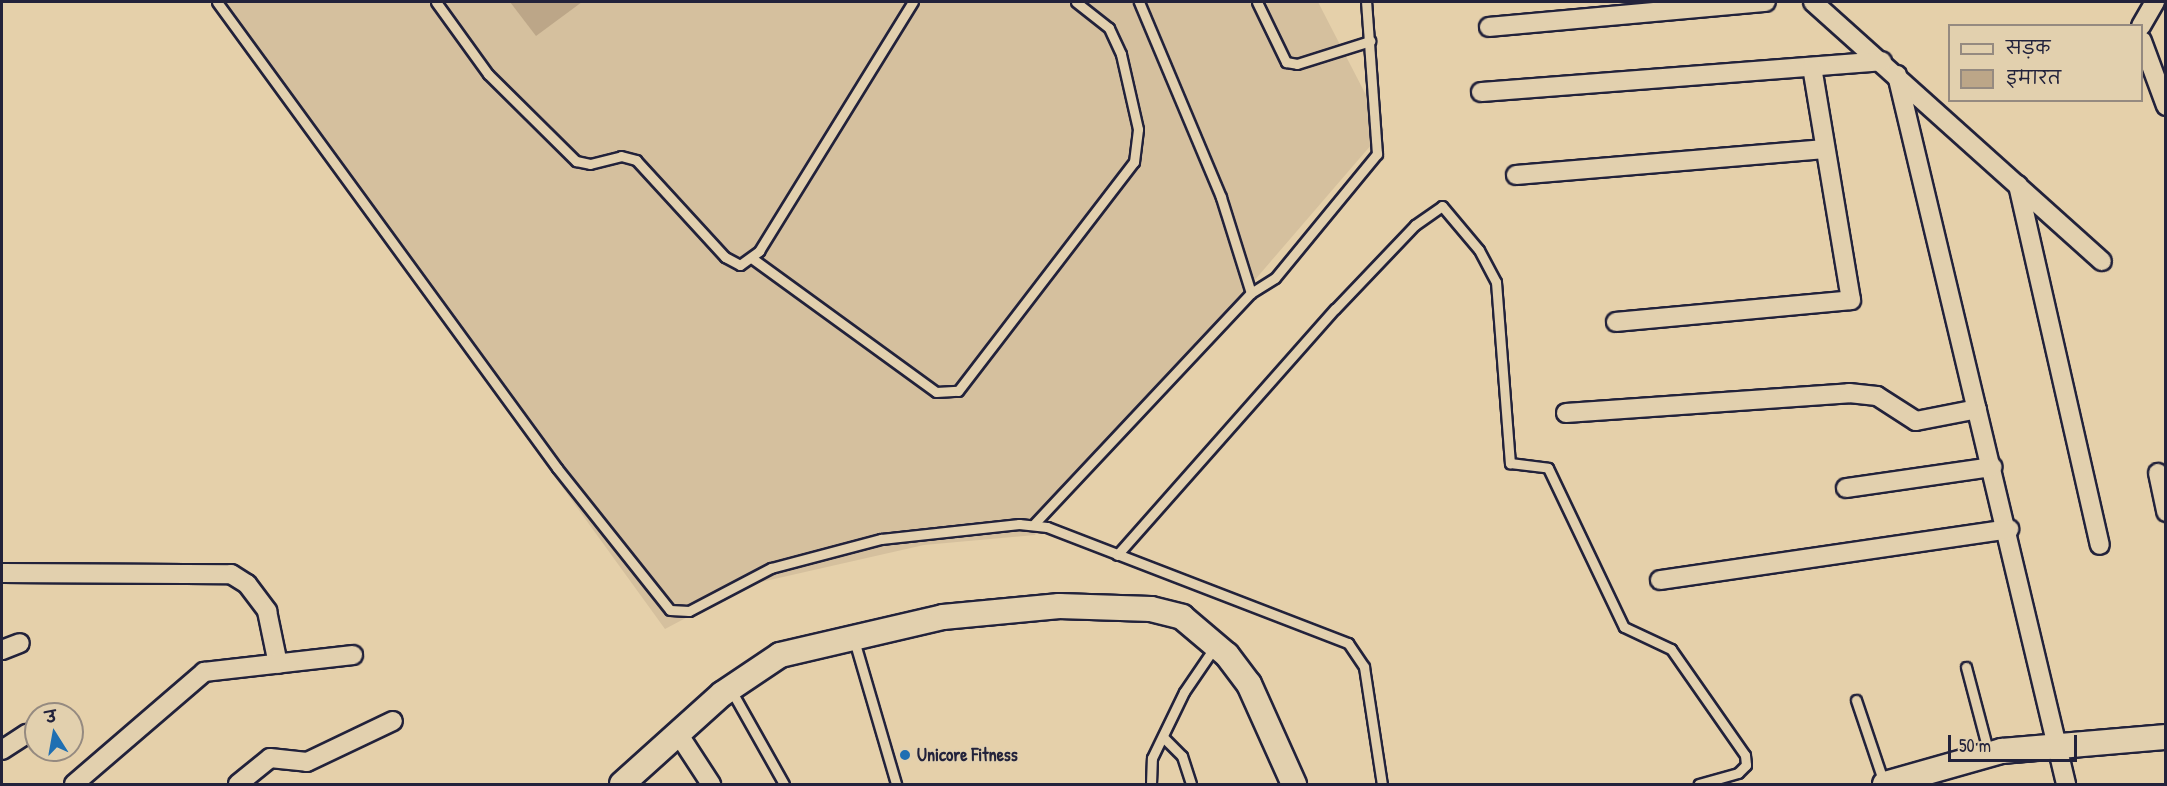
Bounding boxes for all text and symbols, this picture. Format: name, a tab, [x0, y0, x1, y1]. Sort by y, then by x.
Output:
legend	[1948, 24, 2143, 102]
text: सड़क	[2006, 35, 2050, 60]
text: इमारत	[2006, 65, 2061, 90]
north arrow	[24, 702, 84, 762]
text: उ	[44, 704, 58, 728]
scale bar	[1951, 723, 2080, 761]
text: 50 m	[1959, 733, 1991, 758]
place label: Unicore Fitness	[917, 744, 1018, 766]
marker: Unicore Fitness	[898, 748, 912, 762]

